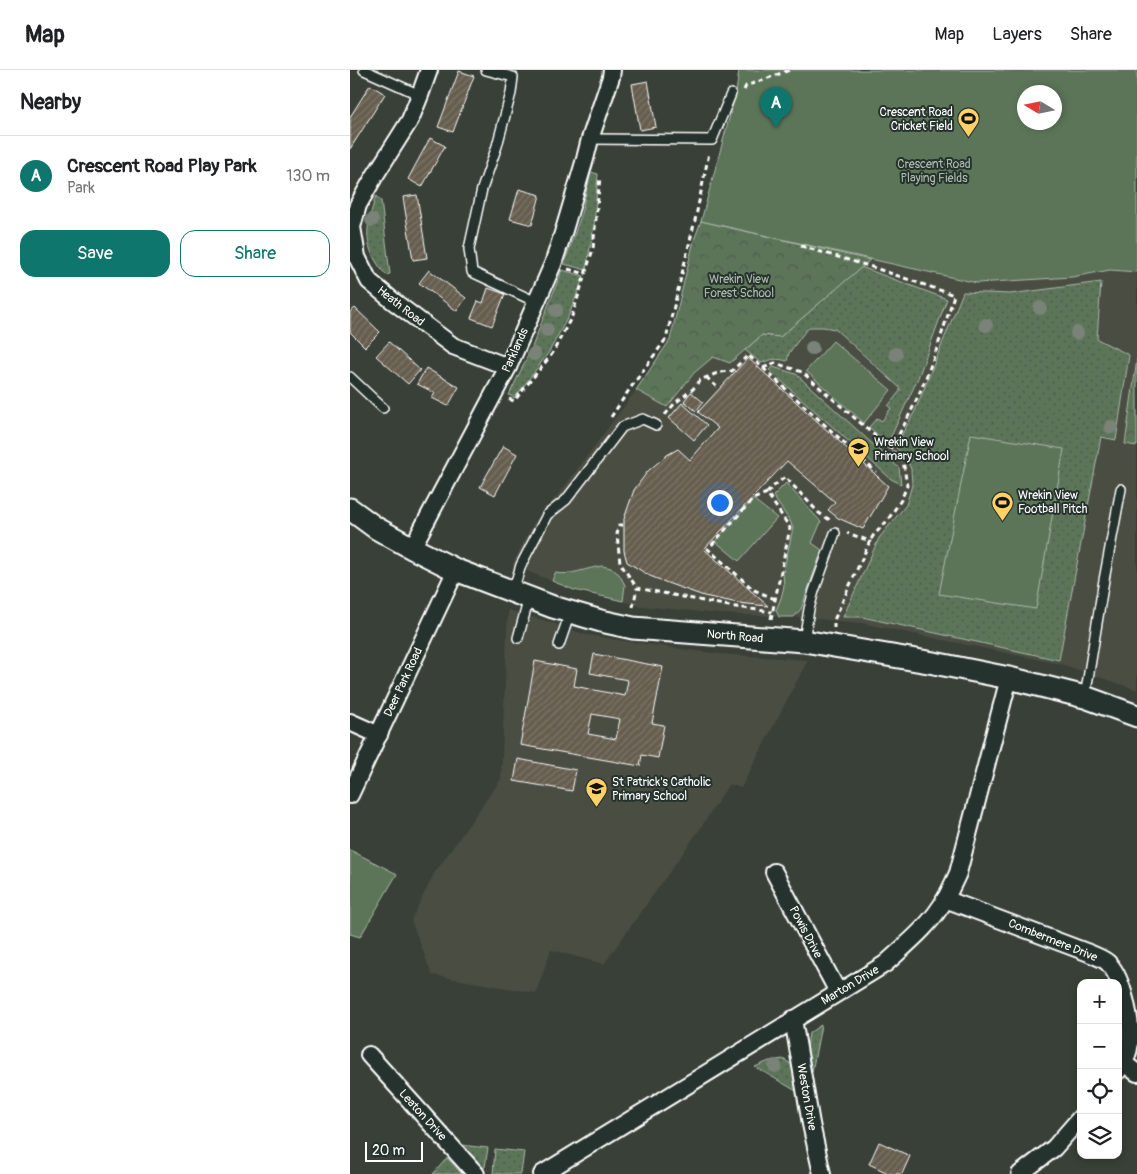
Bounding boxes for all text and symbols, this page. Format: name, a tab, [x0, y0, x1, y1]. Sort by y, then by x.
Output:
text: Map	[25, 20, 65, 49]
text: Map	[935, 23, 964, 46]
text: Layers	[992, 23, 1042, 46]
text: Share	[1070, 23, 1112, 46]
north arrow	[1017, 85, 1062, 130]
pin: A	[760, 87, 792, 128]
text: Nearby	[20, 89, 81, 116]
place label: Crescent Road Cricket Field	[880, 105, 953, 134]
sports icon: Crescent Road Cricket Field	[957, 107, 981, 138]
text: Crescent Road Play Park	[67, 154, 257, 178]
park label: Crescent Road Playing Fields	[897, 157, 971, 186]
text: A	[31, 166, 41, 186]
text: 130 m	[286, 166, 330, 186]
text: Park	[67, 178, 95, 198]
button: Save	[20, 230, 170, 277]
button: Share	[180, 230, 330, 277]
park label: Wrekin View Forest School	[704, 272, 774, 301]
street label: Heath Road	[374, 283, 428, 330]
street label: Parklands	[499, 325, 532, 375]
place label: Wrekin View Primary School	[874, 435, 949, 464]
school or university icon: Wrekin View Primary School	[846, 437, 870, 468]
place label: Wrekin View Football Pitch	[1018, 488, 1088, 517]
your location	[707, 490, 733, 516]
sports icon: Wrekin View Football Pitch	[990, 490, 1014, 521]
street label: North Road	[706, 627, 764, 646]
street label: Deer Park Road	[381, 645, 426, 719]
place label: St Patrick's Catholic Primary School	[612, 775, 711, 804]
school or university icon: St Patrick's Catholic Primary School	[584, 777, 608, 808]
street label: Powis Drive	[786, 904, 826, 961]
street label: Combermere Drive	[1006, 916, 1100, 965]
street label: Marton Drive	[819, 962, 882, 1009]
map controls	[1077, 979, 1122, 1159]
button: +	[1077, 979, 1122, 1024]
button: −	[1077, 1024, 1122, 1069]
street label: Weston Drive	[793, 1062, 820, 1132]
button: locate	[1077, 1069, 1122, 1114]
street label: Leaton Drive	[396, 1087, 450, 1144]
button: layers	[1077, 1114, 1122, 1159]
scale bar	[365, 1139, 422, 1162]
text: 20 m	[372, 1142, 405, 1159]

